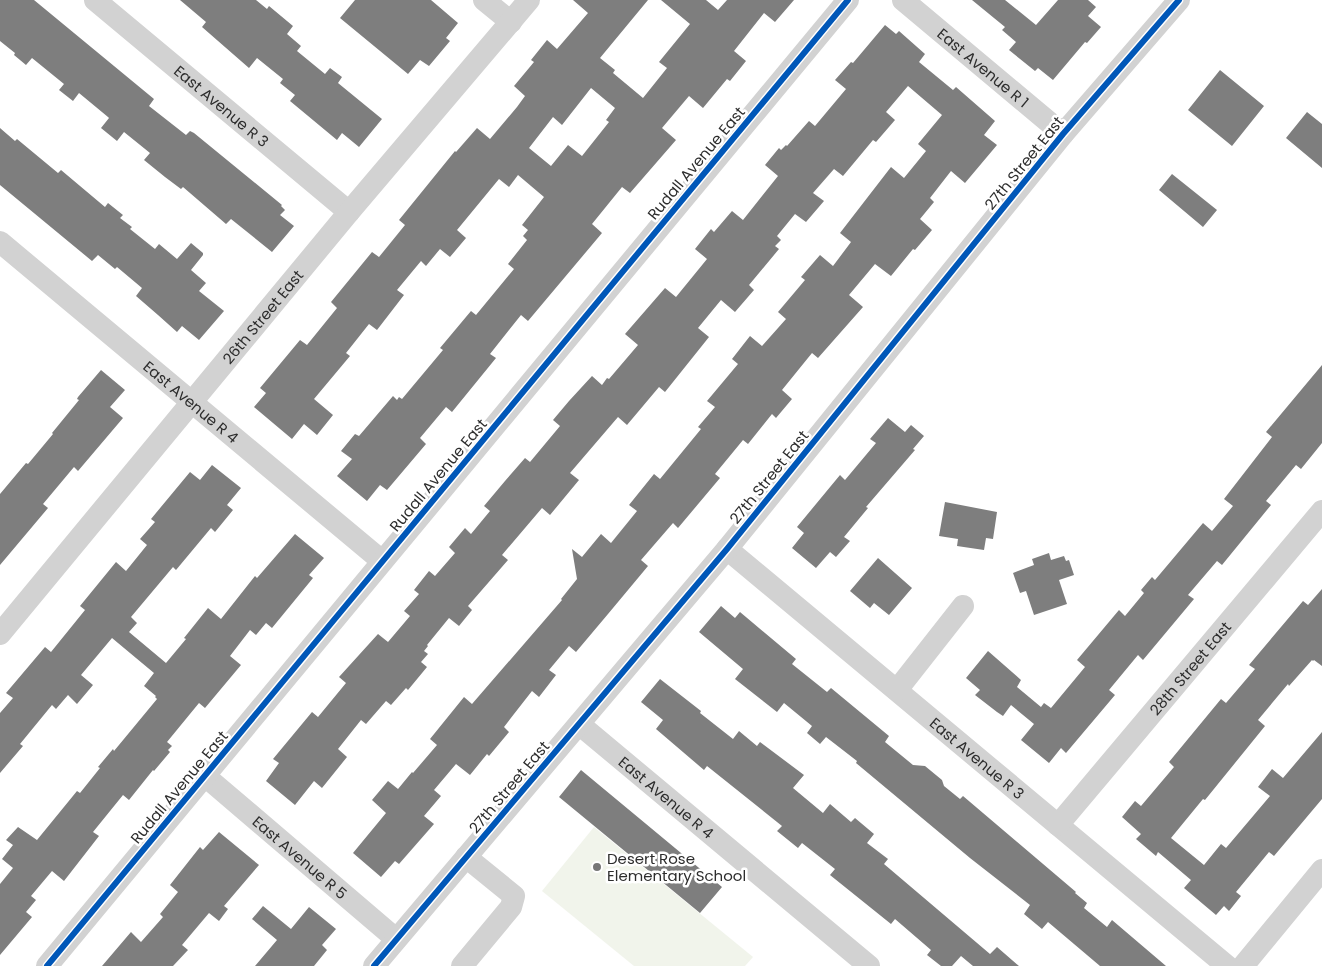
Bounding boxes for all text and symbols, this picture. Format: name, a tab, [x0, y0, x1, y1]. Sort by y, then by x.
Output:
street label: East Avenue R 1	[933, 23, 1034, 112]
street label: East Avenue R 3	[170, 60, 274, 151]
street label: Rudall Avenue East	[642, 102, 750, 224]
street label: 27th Street East	[980, 112, 1068, 214]
street label: 26th Street East	[217, 265, 308, 368]
street label: East Avenue R 4	[139, 356, 243, 448]
street label: Rudall Avenue East	[384, 414, 492, 536]
street label: 27th Street East	[725, 426, 813, 528]
street label: 28th Street East	[1144, 617, 1235, 719]
street label: East Avenue R 3	[925, 712, 1029, 804]
street label: Rudall Avenue East	[125, 726, 233, 848]
street label: 27th Street East	[464, 736, 554, 838]
street label: East Avenue R 4	[614, 751, 719, 843]
street label: East Avenue R 5	[248, 811, 352, 903]
place label: Desert Rose Elementary School	[607, 848, 746, 886]
marker: Desert Rose Elementary School	[591, 861, 603, 873]

